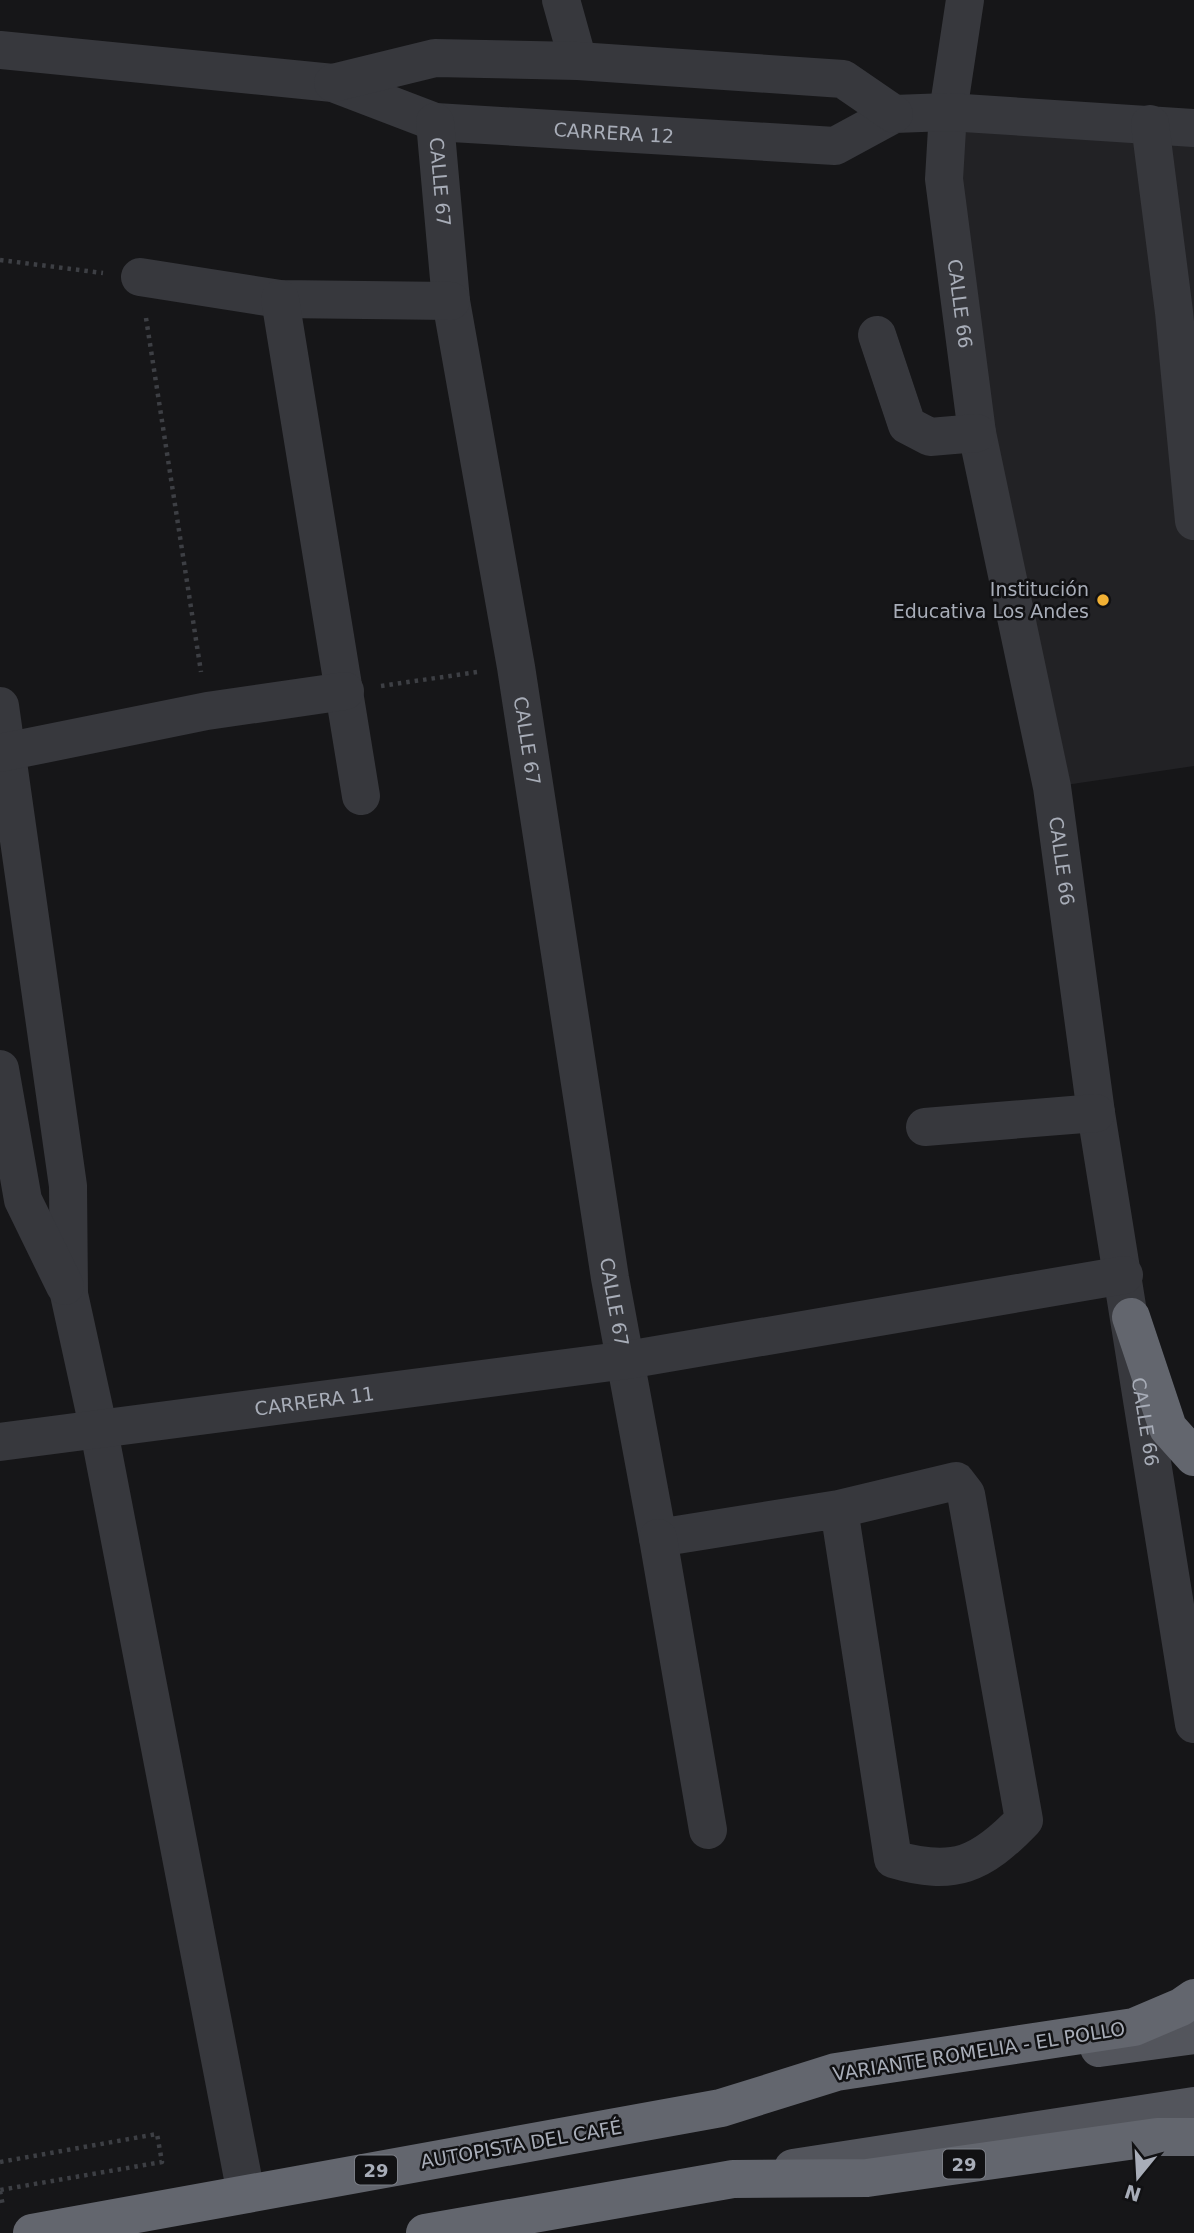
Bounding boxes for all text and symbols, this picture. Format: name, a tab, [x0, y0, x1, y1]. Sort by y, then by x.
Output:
street label: CARRERA 12	[553, 118, 675, 147]
street label: CALLE 67	[425, 136, 455, 227]
street label: CALLE 66	[943, 258, 977, 349]
place label: Institución Educativa Los Andes	[893, 578, 1089, 622]
marker: Institución Educativa Los Andes	[1095, 592, 1111, 608]
street label: CALLE 67	[510, 695, 545, 787]
street label: CALLE 66	[1045, 815, 1079, 907]
street label: CALLE 67	[596, 1256, 633, 1348]
street label: CALLE 66	[1128, 1376, 1163, 1468]
street label: CARRERA 11	[253, 1382, 375, 1420]
street label: VARIANTE ROMELIA - EL POLLO	[831, 2017, 1127, 2085]
street label: AUTOPISTA DEL CAFÉ	[419, 2115, 623, 2173]
north arrow	[1103, 2142, 1173, 2212]
road number: 29	[943, 2150, 985, 2178]
road number: 29	[355, 2156, 397, 2184]
text: N	[1122, 2180, 1144, 2206]

